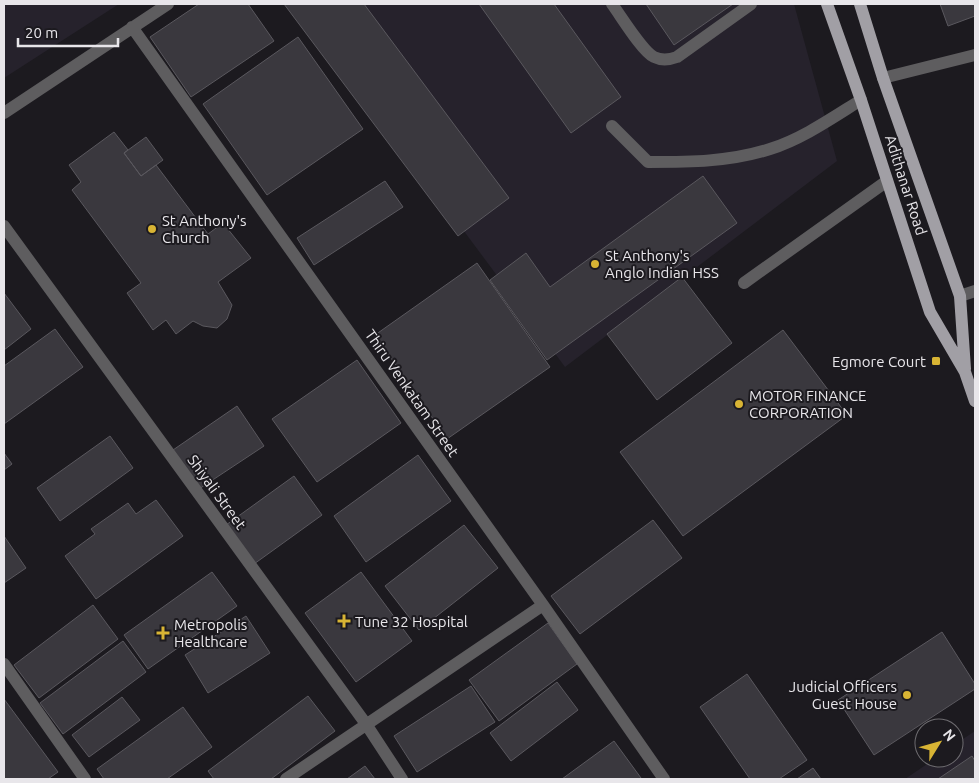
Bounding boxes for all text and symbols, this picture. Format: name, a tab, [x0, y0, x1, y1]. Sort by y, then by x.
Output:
scale bar	[18, 15, 118, 47]
text: 20 m	[25, 24, 58, 41]
street label: Adithanar Road	[882, 133, 930, 237]
place label: St Anthony's Church	[162, 212, 247, 246]
marker: St Anthony's Church	[146, 223, 158, 235]
place label: St Anthony's Anglo Indian HSS	[605, 247, 719, 281]
marker: St Anthony's Anglo Indian HSS	[589, 258, 601, 270]
street label: Thiru Venkatam Street	[362, 326, 462, 460]
place label: Egmore Court	[832, 353, 926, 370]
marker: Egmore Court	[930, 355, 942, 367]
place label: MOTOR FINANCE CORPORATION	[749, 387, 866, 421]
marker: MOTOR FINANCE CORPORATION	[733, 398, 745, 410]
street label: Shiyali Street	[184, 451, 250, 533]
place label: Tune 32 Hospital	[355, 613, 468, 630]
marker: Tune 32 Hospital	[337, 614, 351, 628]
place label: Metropolis Healthcare	[174, 616, 247, 650]
marker: Metropolis Healthcare	[156, 626, 170, 640]
place label: Judicial Officers Guest House	[789, 678, 897, 712]
marker: Judicial Officers Guest House	[901, 689, 913, 701]
north arrow	[914, 718, 964, 768]
text: N	[940, 726, 959, 744]

